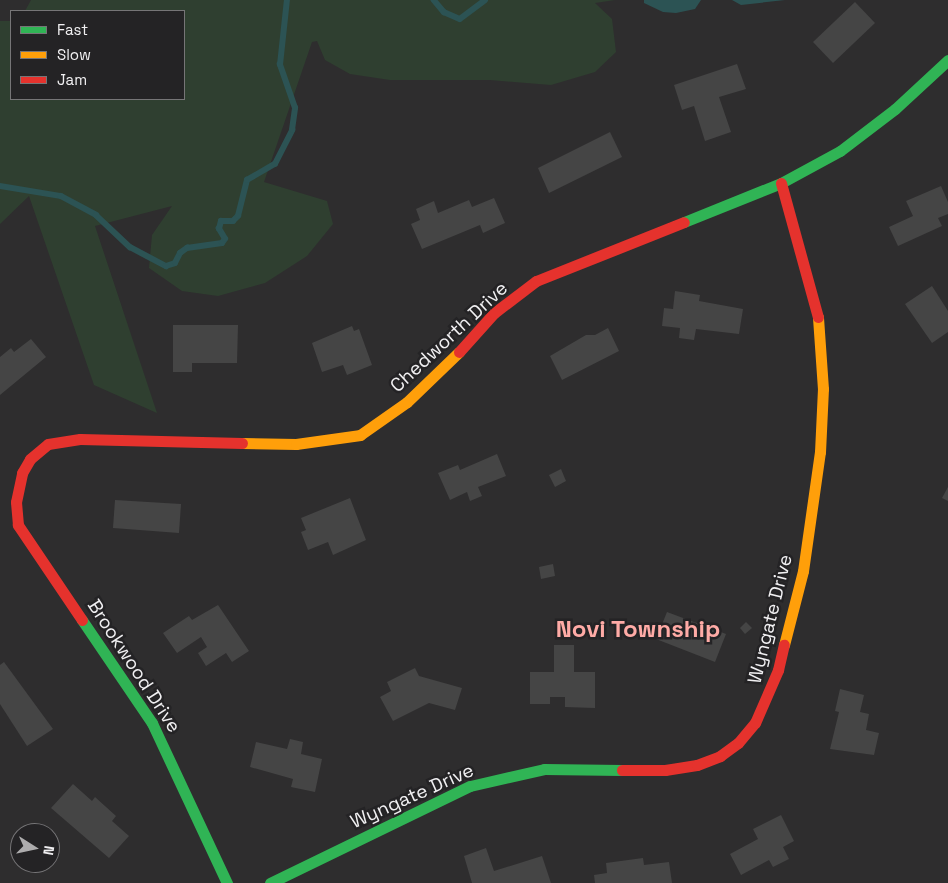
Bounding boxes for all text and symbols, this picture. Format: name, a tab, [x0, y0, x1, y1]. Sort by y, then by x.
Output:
legend	[10, 10, 185, 100]
text: Fast	[57, 20, 88, 39]
text: Slow	[57, 45, 91, 64]
text: Jam	[57, 70, 87, 89]
street label: Chedworth Drive	[386, 277, 512, 397]
street label: Wyngate Drive	[743, 552, 797, 686]
street label: Brookwood Drive	[82, 595, 186, 737]
district label: Novi Township	[555, 615, 721, 643]
street label: Wyngate Drive	[347, 759, 477, 833]
north arrow	[10, 823, 60, 873]
text: N	[39, 844, 58, 857]

